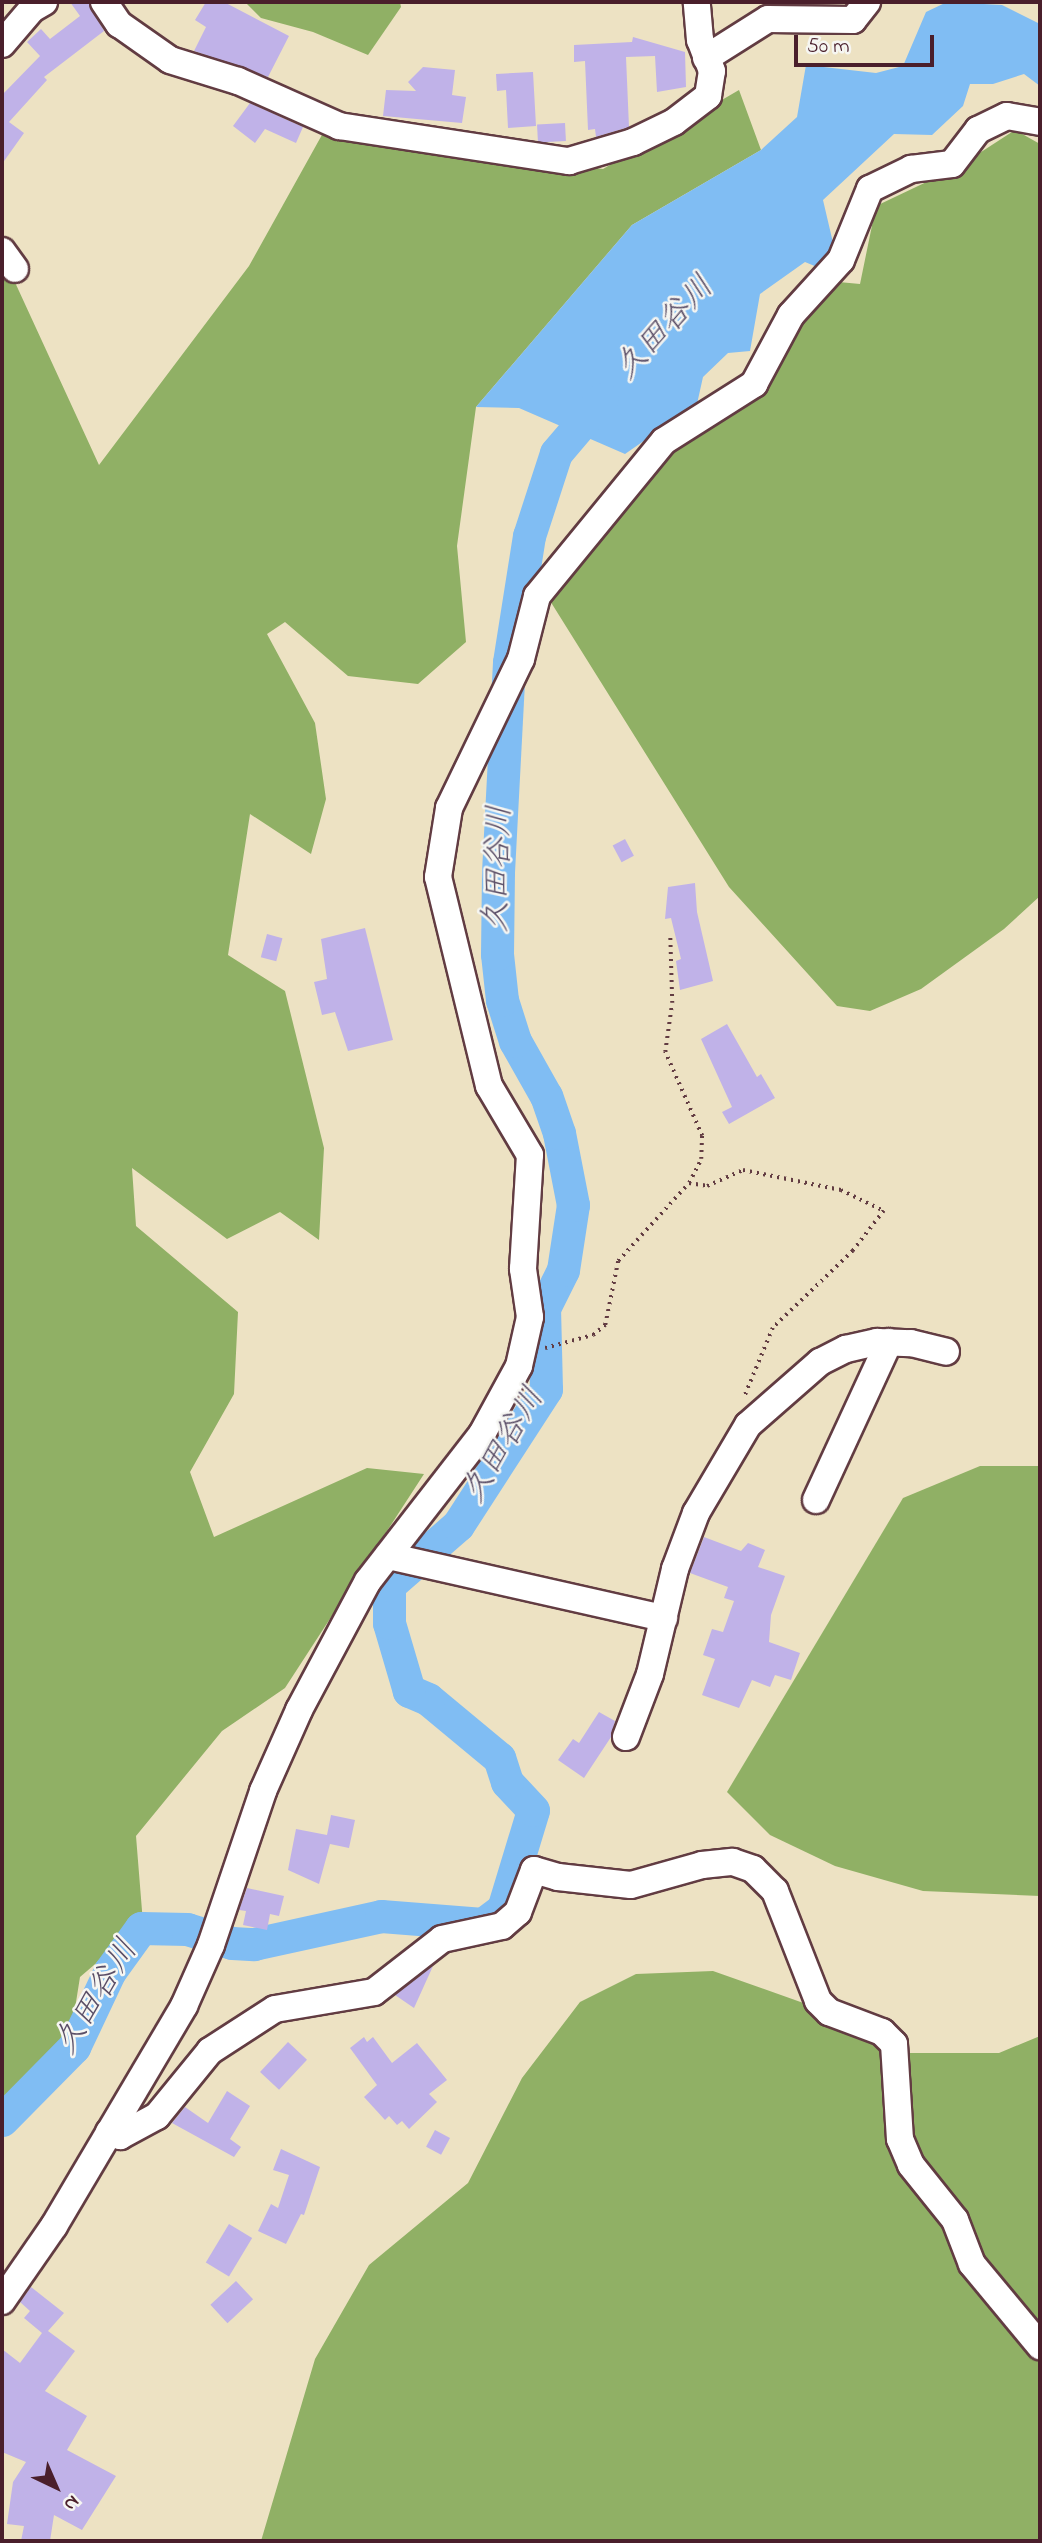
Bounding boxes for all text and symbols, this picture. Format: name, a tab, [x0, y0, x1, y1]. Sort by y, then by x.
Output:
scale bar	[797, 21, 937, 65]
text: 50 m	[807, 32, 850, 62]
water label: 久田谷川	[608, 269, 724, 389]
water label: 久田谷川	[479, 804, 521, 934]
water label: 久田谷川	[456, 1381, 554, 1511]
water label: 久田谷川	[48, 1934, 148, 2062]
north arrow	[21, 2452, 91, 2522]
text: N	[57, 2488, 85, 2517]

